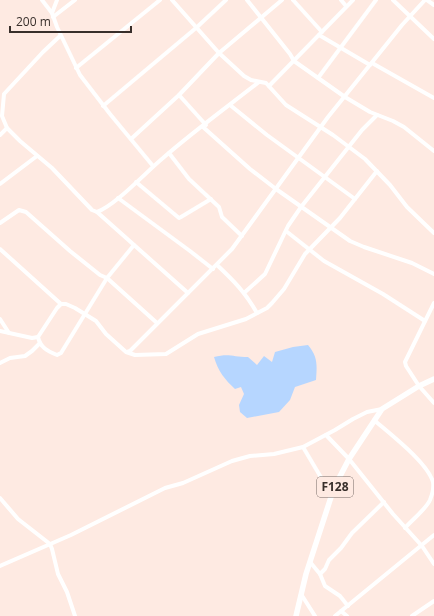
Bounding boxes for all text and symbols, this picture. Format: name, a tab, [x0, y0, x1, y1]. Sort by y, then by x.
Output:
scale bar	[10, 8, 131, 34]
text: 200 m	[16, 13, 51, 30]
road number: F128	[317, 477, 353, 497]

